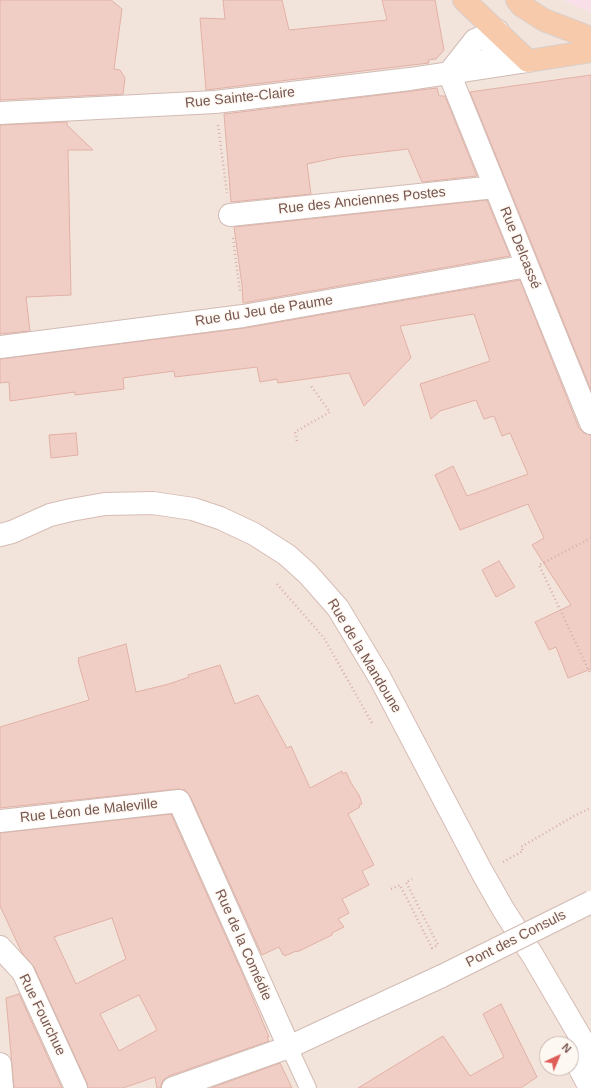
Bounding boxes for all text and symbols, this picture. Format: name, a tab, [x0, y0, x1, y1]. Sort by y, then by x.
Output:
street label: Rue Sainte-Claire	[184, 84, 296, 112]
street label: Rue des Anciennes Postes	[278, 184, 446, 218]
street label: Rue Delcassé	[496, 204, 544, 292]
street label: Rue du Jeu de Paume	[194, 292, 334, 330]
street label: Rue de la Mandoune	[323, 596, 405, 716]
street label: Rue Léon de Maleville	[19, 795, 159, 827]
street label: Rue de la Comédie	[211, 887, 275, 1003]
street label: Pont des Consuls	[463, 907, 569, 971]
street label: Rue Fourchue	[15, 971, 69, 1059]
north arrow	[539, 1036, 579, 1076]
text: N	[560, 1041, 574, 1055]

